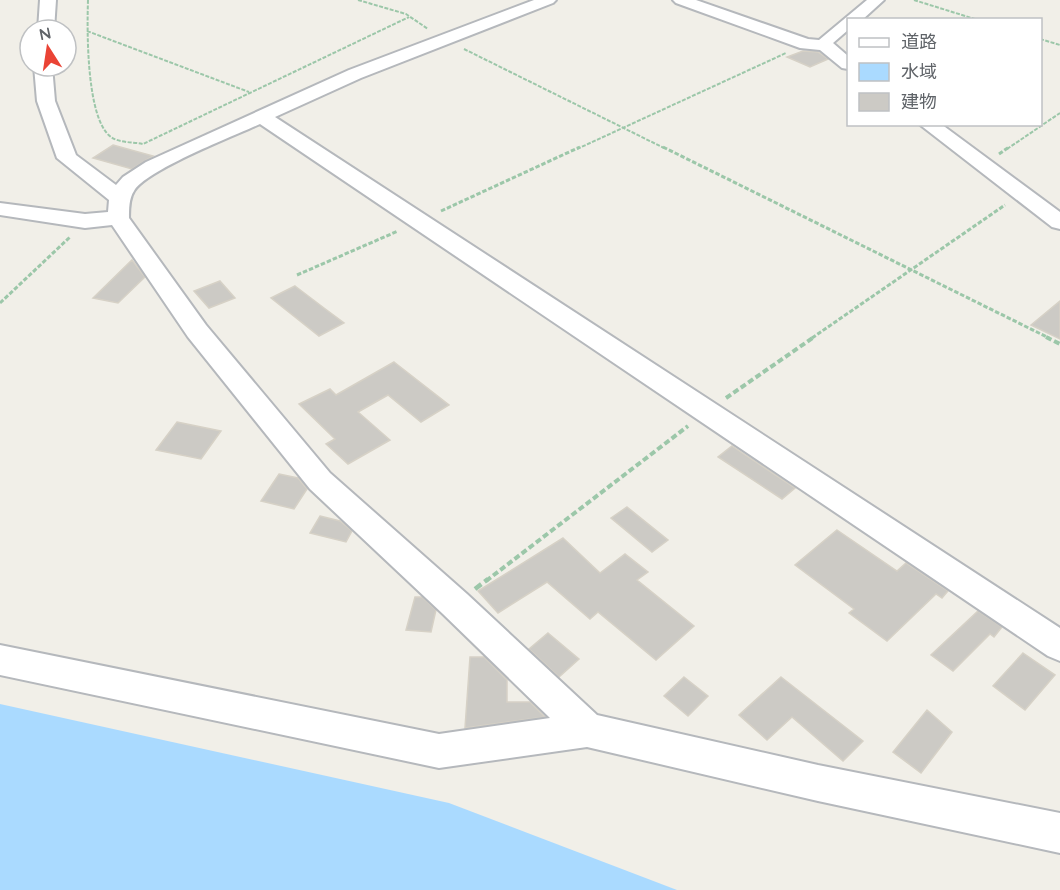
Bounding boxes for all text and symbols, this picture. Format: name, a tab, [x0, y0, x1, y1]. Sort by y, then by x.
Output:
north arrow	[18, 18, 78, 78]
legend	[847, 18, 1042, 126]
text: N	[37, 22, 53, 44]
text: 道路	[901, 30, 937, 53]
text: 水域	[901, 60, 937, 83]
text: 建物	[901, 90, 937, 113]

